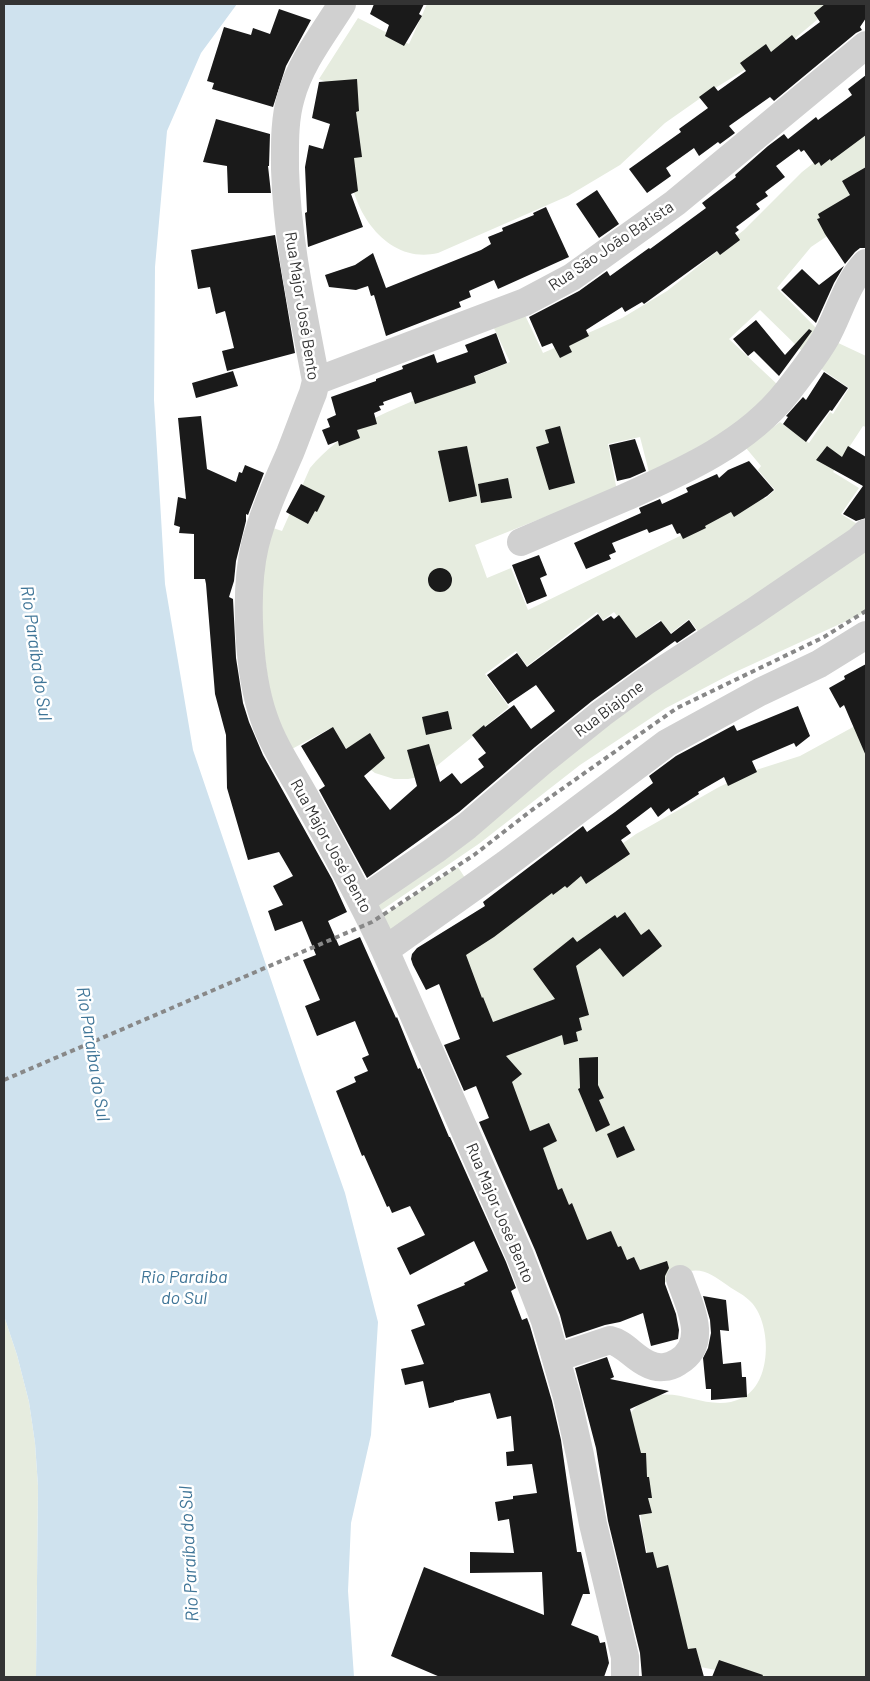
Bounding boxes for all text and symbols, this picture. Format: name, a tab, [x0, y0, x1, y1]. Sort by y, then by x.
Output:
street label: Rua São João Batista	[545, 197, 677, 295]
street label: Rua Major José Bento	[281, 230, 323, 382]
water label: Rio Paraíba do Sul	[16, 584, 56, 722]
street label: Rua Biajone	[571, 677, 647, 741]
street label: Rua Major José Bento	[286, 776, 376, 916]
water label: Rio Paraíba do Sul	[72, 985, 114, 1123]
street label: Rua Major José Bento	[462, 1140, 538, 1286]
water label: Rio Paraiba do Sul	[140, 1266, 228, 1308]
water label: Rio Paraíba do Sul	[175, 1486, 203, 1622]

